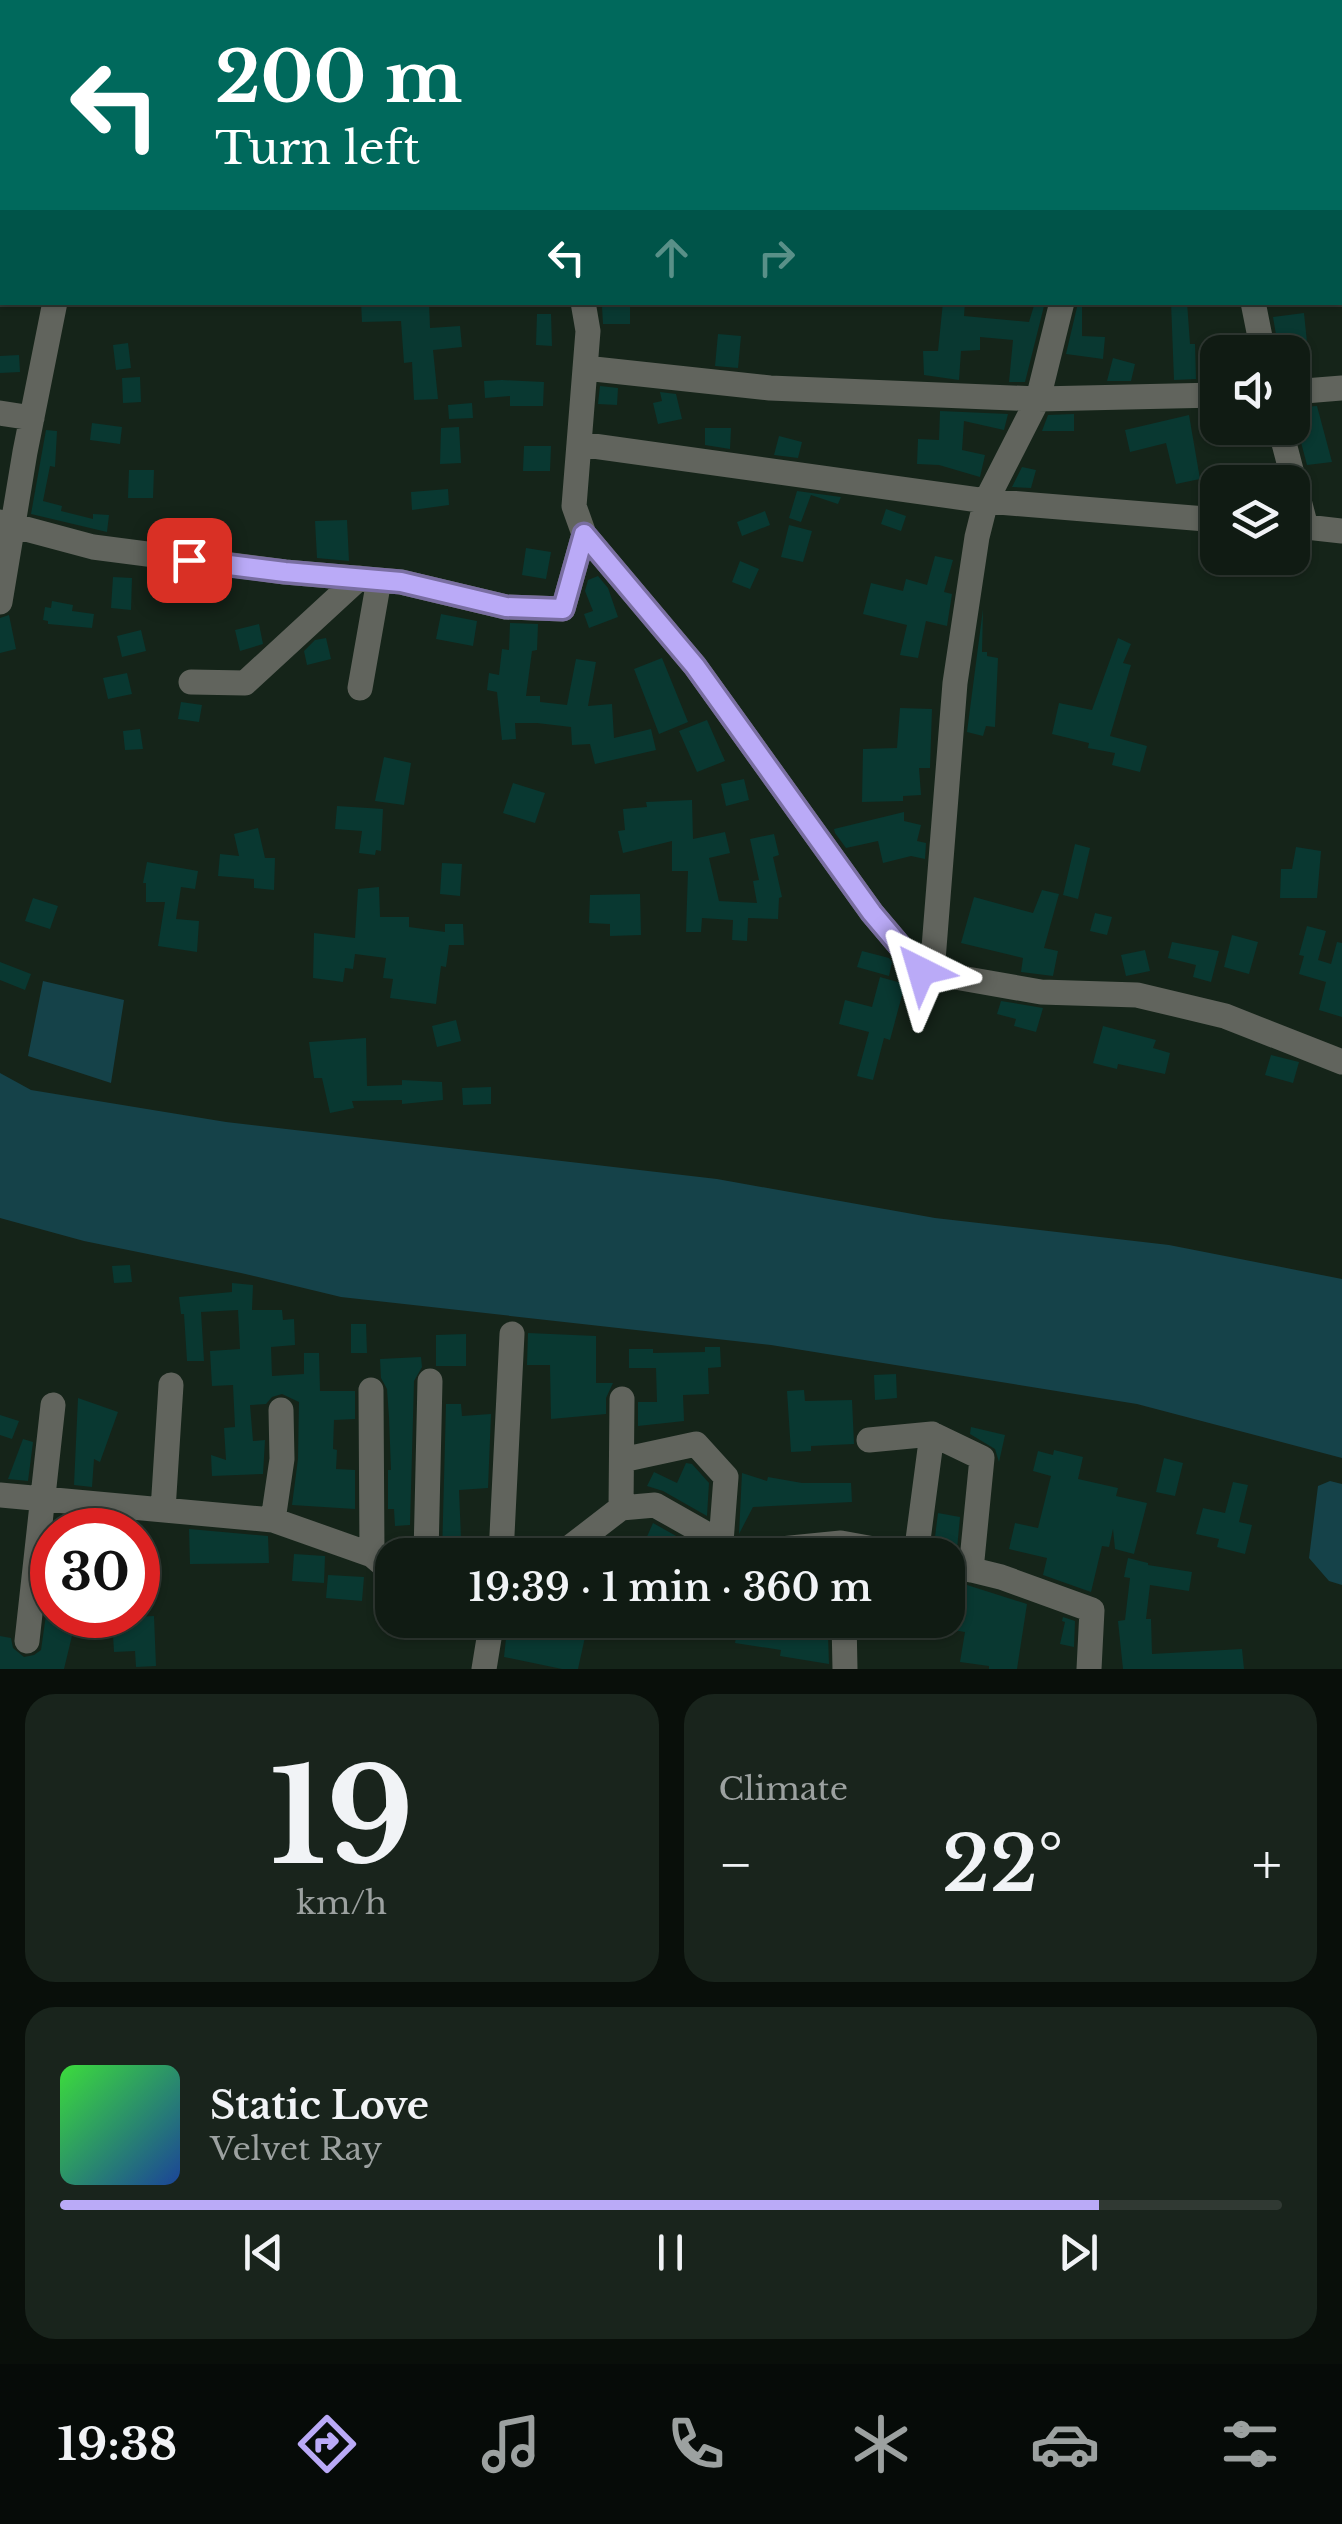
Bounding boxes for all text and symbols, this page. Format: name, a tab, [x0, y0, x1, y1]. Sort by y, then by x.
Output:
text: 200 m	[215, 34, 462, 121]
icon: left	[50, 40, 180, 170]
text: Turn left	[215, 120, 420, 176]
icon: left	[539, 230, 594, 285]
icon: ahead	[644, 230, 699, 285]
icon: right	[749, 230, 804, 285]
map controls	[1200, 335, 1310, 575]
button: sound	[1200, 335, 1310, 445]
button: layers	[1200, 465, 1310, 575]
pin	[147, 518, 232, 603]
icon: arrive	[162, 533, 217, 588]
position arrow	[869, 919, 973, 1023]
speed limit sign: 30	[30, 1508, 160, 1638]
text: 19:39 · 1 min · 360 m	[468, 1564, 872, 1611]
text: 19	[270, 1737, 414, 1898]
text: Climate	[719, 1769, 848, 1809]
text: 22°	[942, 1818, 1063, 1911]
text: −	[719, 1831, 753, 1899]
text: +	[1252, 1831, 1282, 1899]
text: km/h	[296, 1883, 387, 1923]
text: Static Love	[210, 2082, 429, 2129]
text: Velvet Ray	[210, 2129, 382, 2169]
icon: previous	[236, 2225, 291, 2280]
icon: pause	[643, 2225, 698, 2280]
icon: next	[1051, 2225, 1106, 2280]
icon: directions	[292, 2409, 362, 2479]
icon: music	[476, 2409, 546, 2479]
icon: phone	[661, 2409, 731, 2479]
icon: climate	[846, 2409, 916, 2479]
icon: car	[1030, 2409, 1100, 2479]
icon: filters	[1215, 2409, 1285, 2479]
text: 19:38	[57, 2416, 177, 2472]

